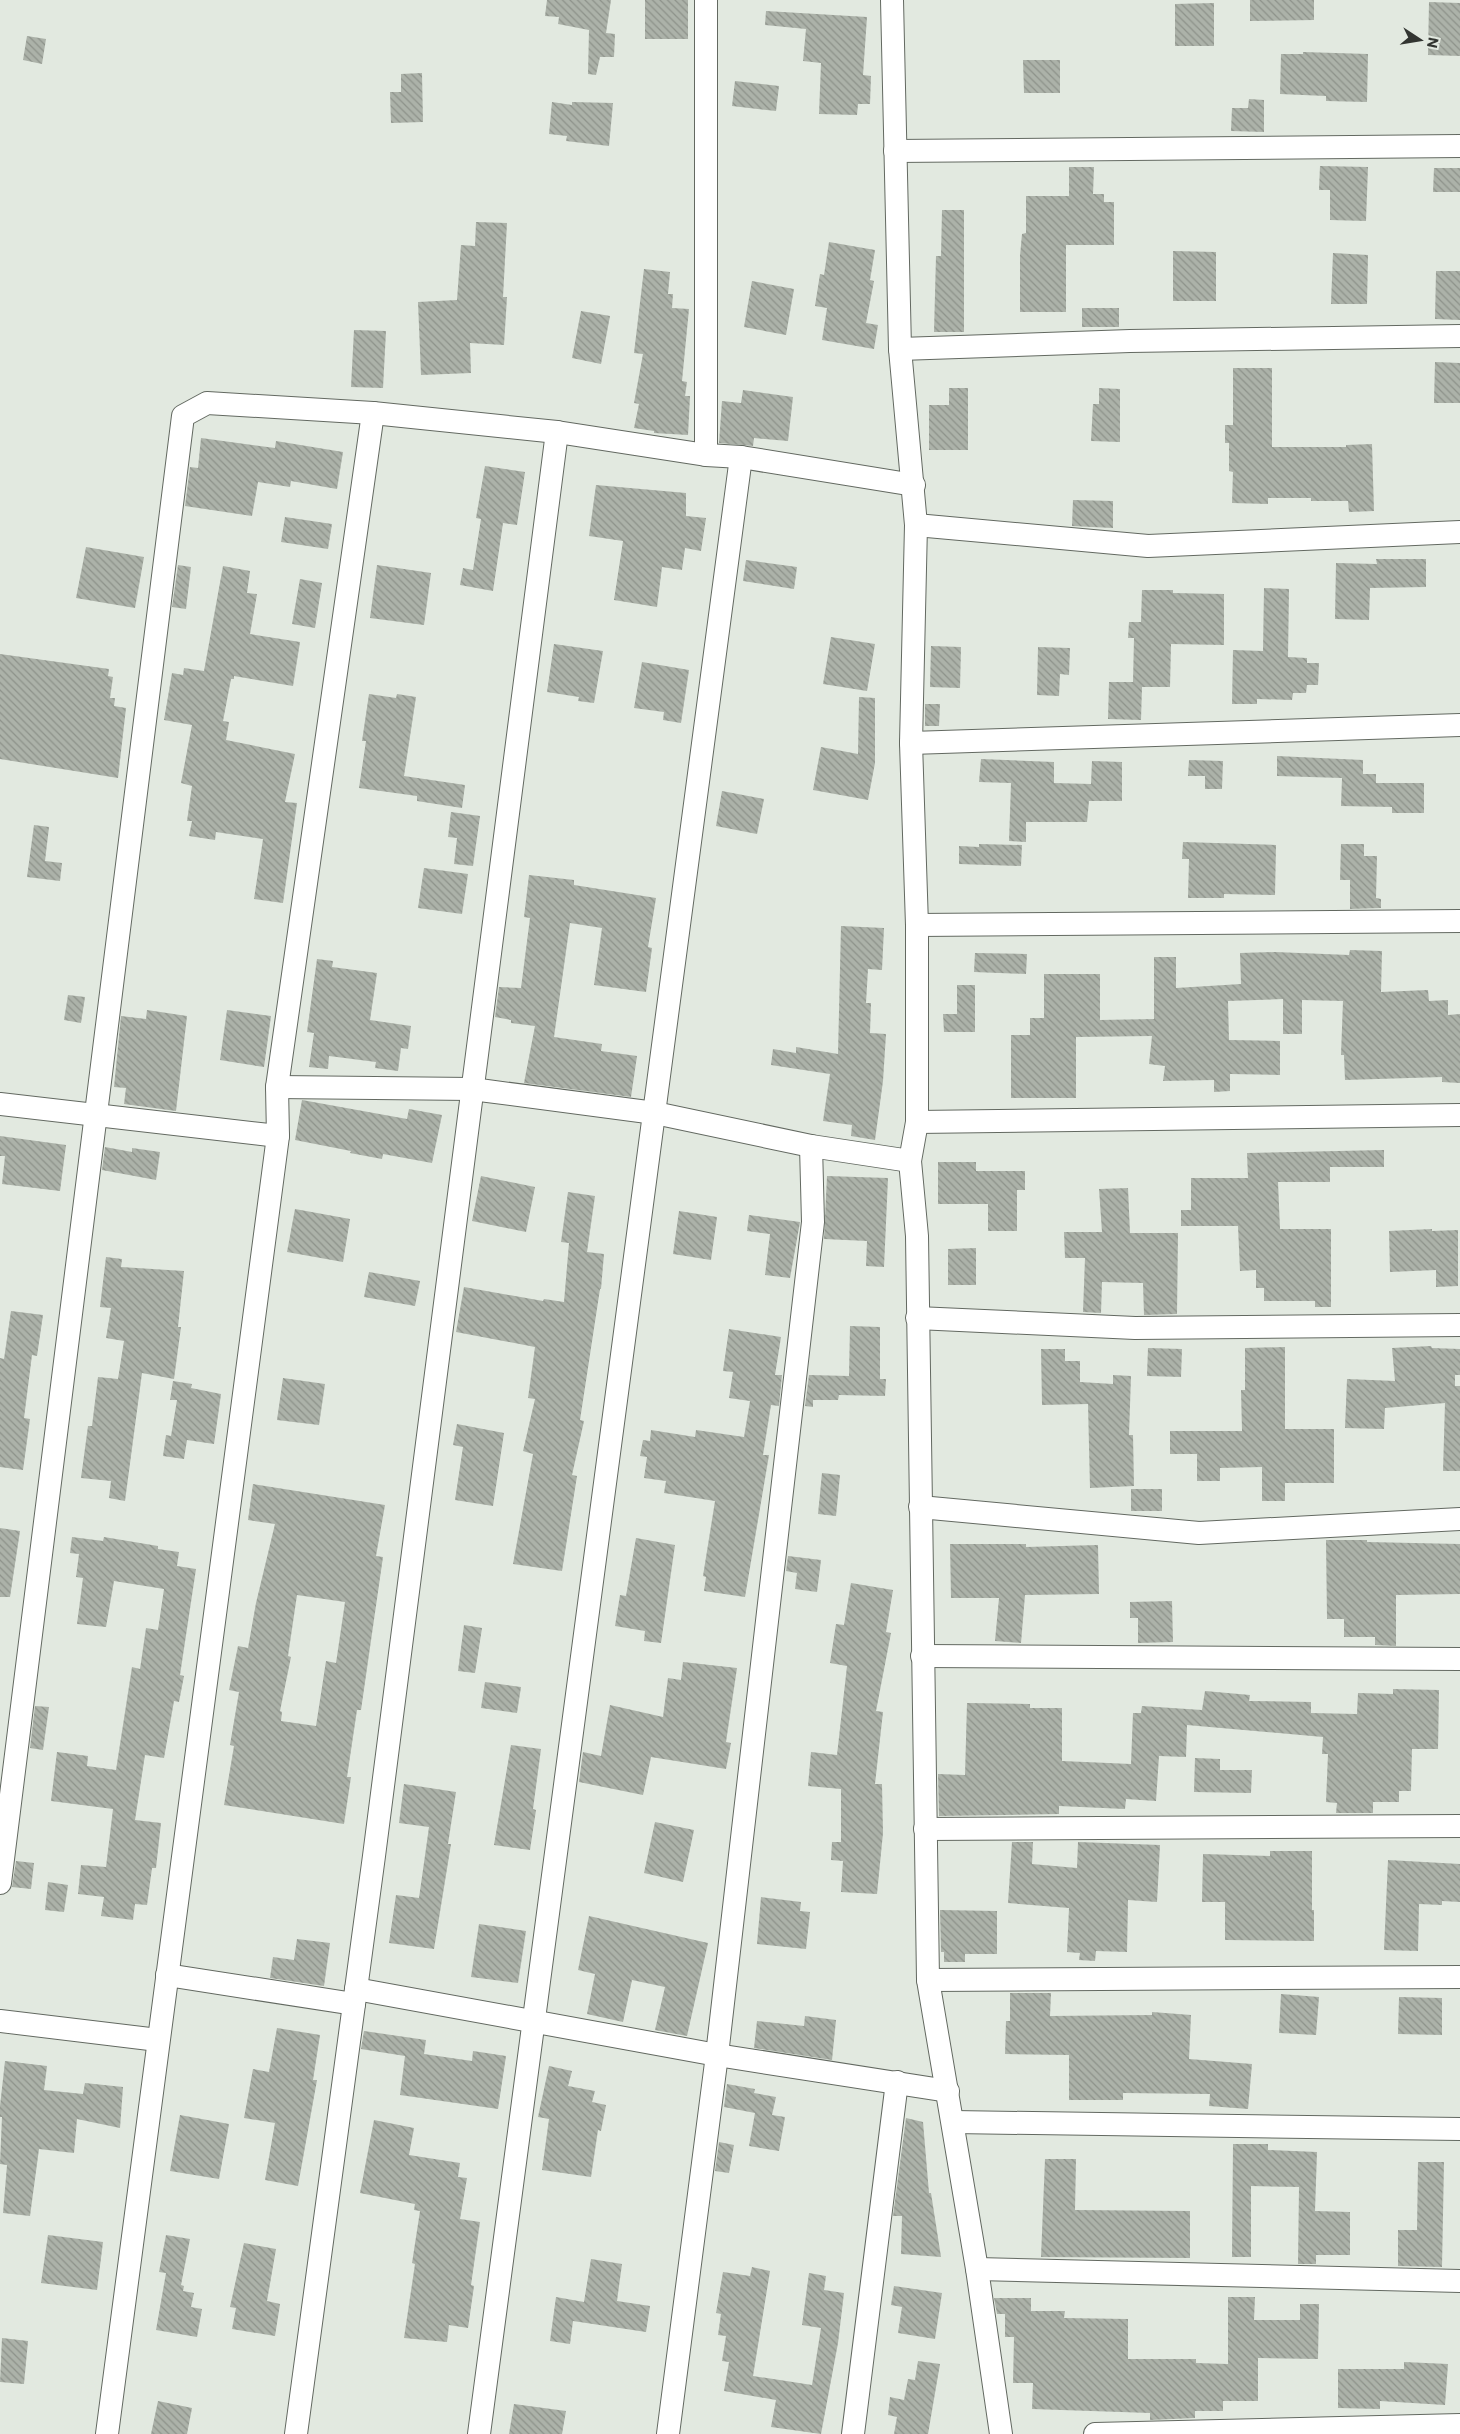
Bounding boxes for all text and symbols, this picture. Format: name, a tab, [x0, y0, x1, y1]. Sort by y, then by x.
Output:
north arrow	[1395, 15, 1445, 65]
text: N	[1424, 36, 1443, 50]

